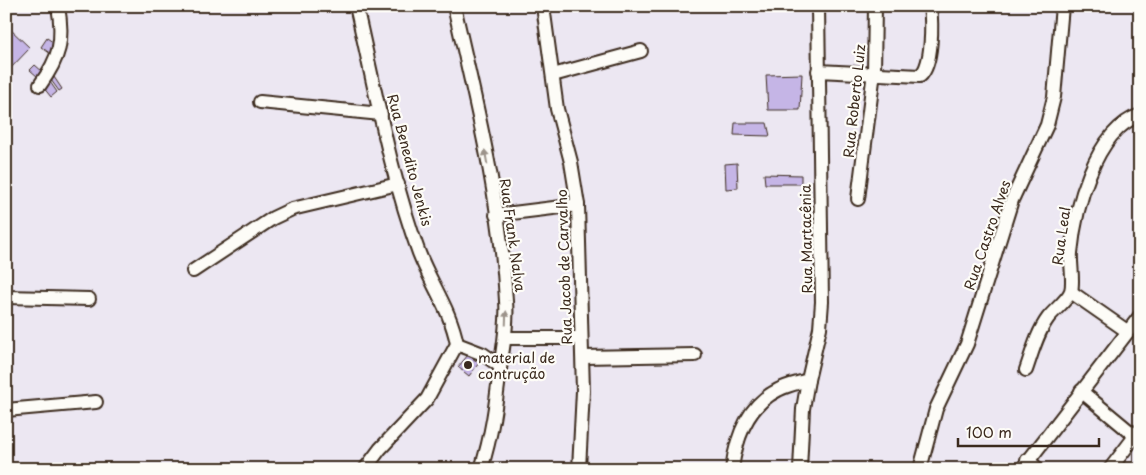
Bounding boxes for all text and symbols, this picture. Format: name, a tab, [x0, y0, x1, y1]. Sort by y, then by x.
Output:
street label: Rua Roberto Luiz	[838, 43, 870, 159]
street label: Rua Benedito Jenkis	[382, 92, 438, 228]
one-way arrow	[482, 148, 490, 164]
street label: Rua Frank Nalva	[495, 177, 531, 293]
street label: Rua Castro Alves	[958, 177, 1016, 293]
street label: Rua Martacênia	[795, 184, 817, 294]
street label: Rua Jacob de Carvalho	[551, 189, 577, 345]
street label: Rua Leal	[1047, 206, 1075, 266]
one-way arrow	[502, 309, 510, 325]
place label: material de contrução	[478, 347, 555, 384]
marker: material de contrução	[462, 359, 474, 371]
scale bar	[958, 415, 1100, 447]
text: 100 m	[966, 420, 1012, 443]

